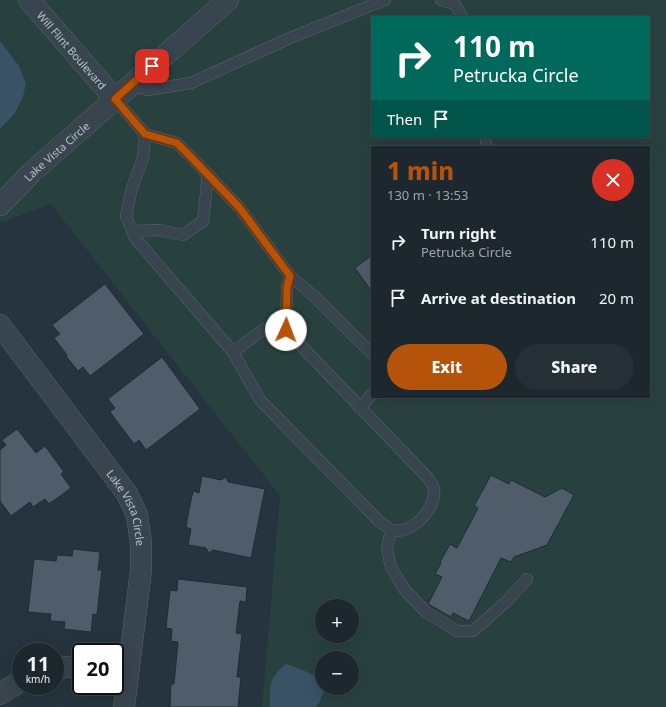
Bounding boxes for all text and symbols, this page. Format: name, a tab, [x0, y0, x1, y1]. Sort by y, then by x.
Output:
street label: Will Flint Boulevard	[34, 8, 110, 92]
text: 110 m	[453, 27, 536, 65]
icon: right	[387, 32, 439, 84]
pin	[135, 49, 169, 83]
icon: arrive	[141, 55, 163, 77]
text: Petrucka Circle	[453, 63, 579, 87]
icon: arrive	[430, 108, 452, 130]
text: Then	[387, 109, 422, 129]
street label: Lake Vista Circle	[20, 118, 92, 184]
text: 1 min	[387, 154, 454, 187]
button: close	[592, 159, 634, 201]
text: 130 m · 13:53	[387, 186, 468, 204]
text: Turn right	[421, 223, 496, 243]
icon: right	[387, 231, 409, 253]
text: 110 m	[590, 232, 634, 252]
text: Petrucka Circle	[421, 243, 512, 261]
icon: arrive	[387, 287, 409, 309]
text: Arrive at destination	[421, 288, 576, 308]
text: 20 m	[599, 288, 634, 308]
position arrow	[265, 309, 307, 351]
button: Exit	[387, 344, 507, 390]
button: Share	[515, 344, 634, 390]
street label: Lake Vista Circle	[104, 466, 149, 547]
map controls	[315, 599, 359, 695]
button: +	[315, 599, 359, 643]
speed limit sign: 20	[72, 643, 124, 695]
text: 11	[27, 650, 49, 677]
button: −	[315, 651, 359, 695]
text: km/h	[26, 672, 50, 686]

